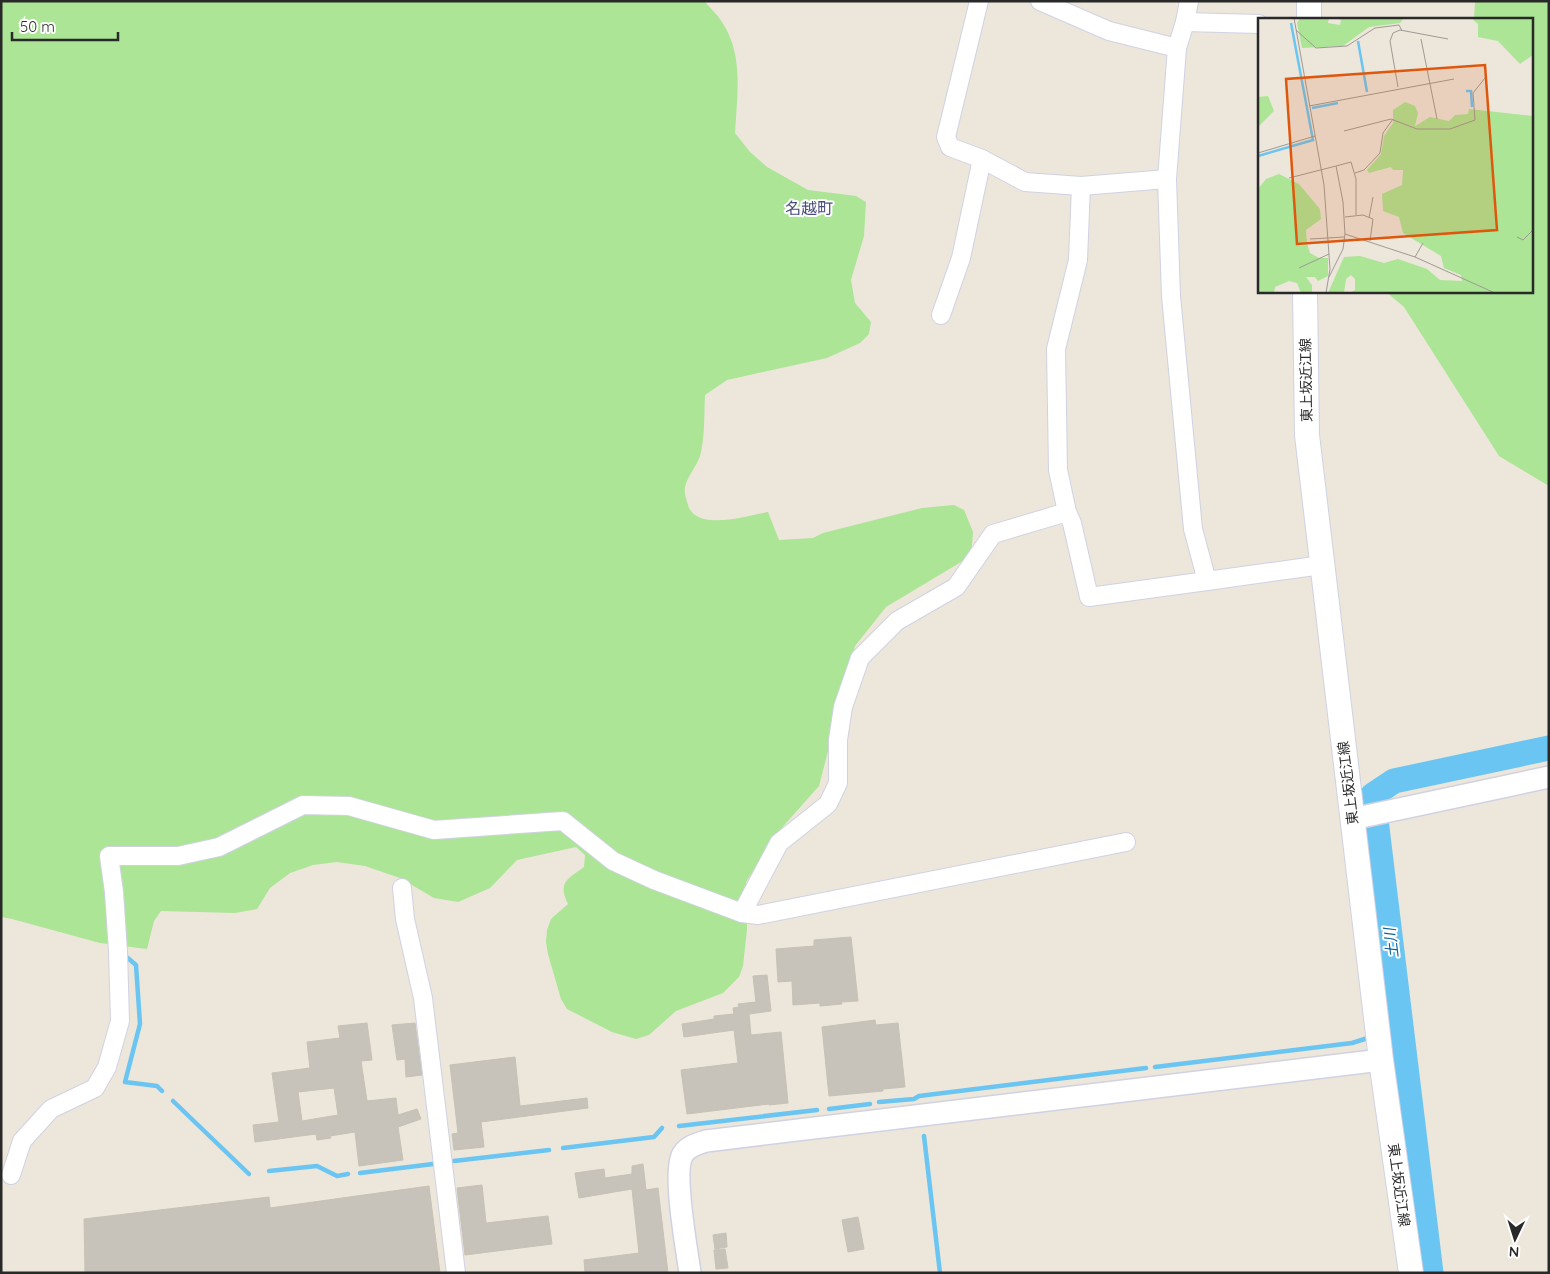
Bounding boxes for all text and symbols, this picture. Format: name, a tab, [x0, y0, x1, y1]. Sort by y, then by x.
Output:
scale bar	[12, 10, 119, 42]
text: 50 m	[20, 17, 55, 36]
inset map	[1258, 18, 1532, 292]
district label: 名越町	[785, 198, 833, 218]
street label: 東上坂近江線	[1296, 338, 1316, 422]
street label: 東上坂近江線	[1334, 740, 1362, 826]
water label: 土川	[1379, 925, 1402, 959]
street label: 東上坂近江線	[1384, 1142, 1414, 1228]
north arrow	[1490, 1214, 1540, 1264]
text: N	[1508, 1243, 1520, 1261]

